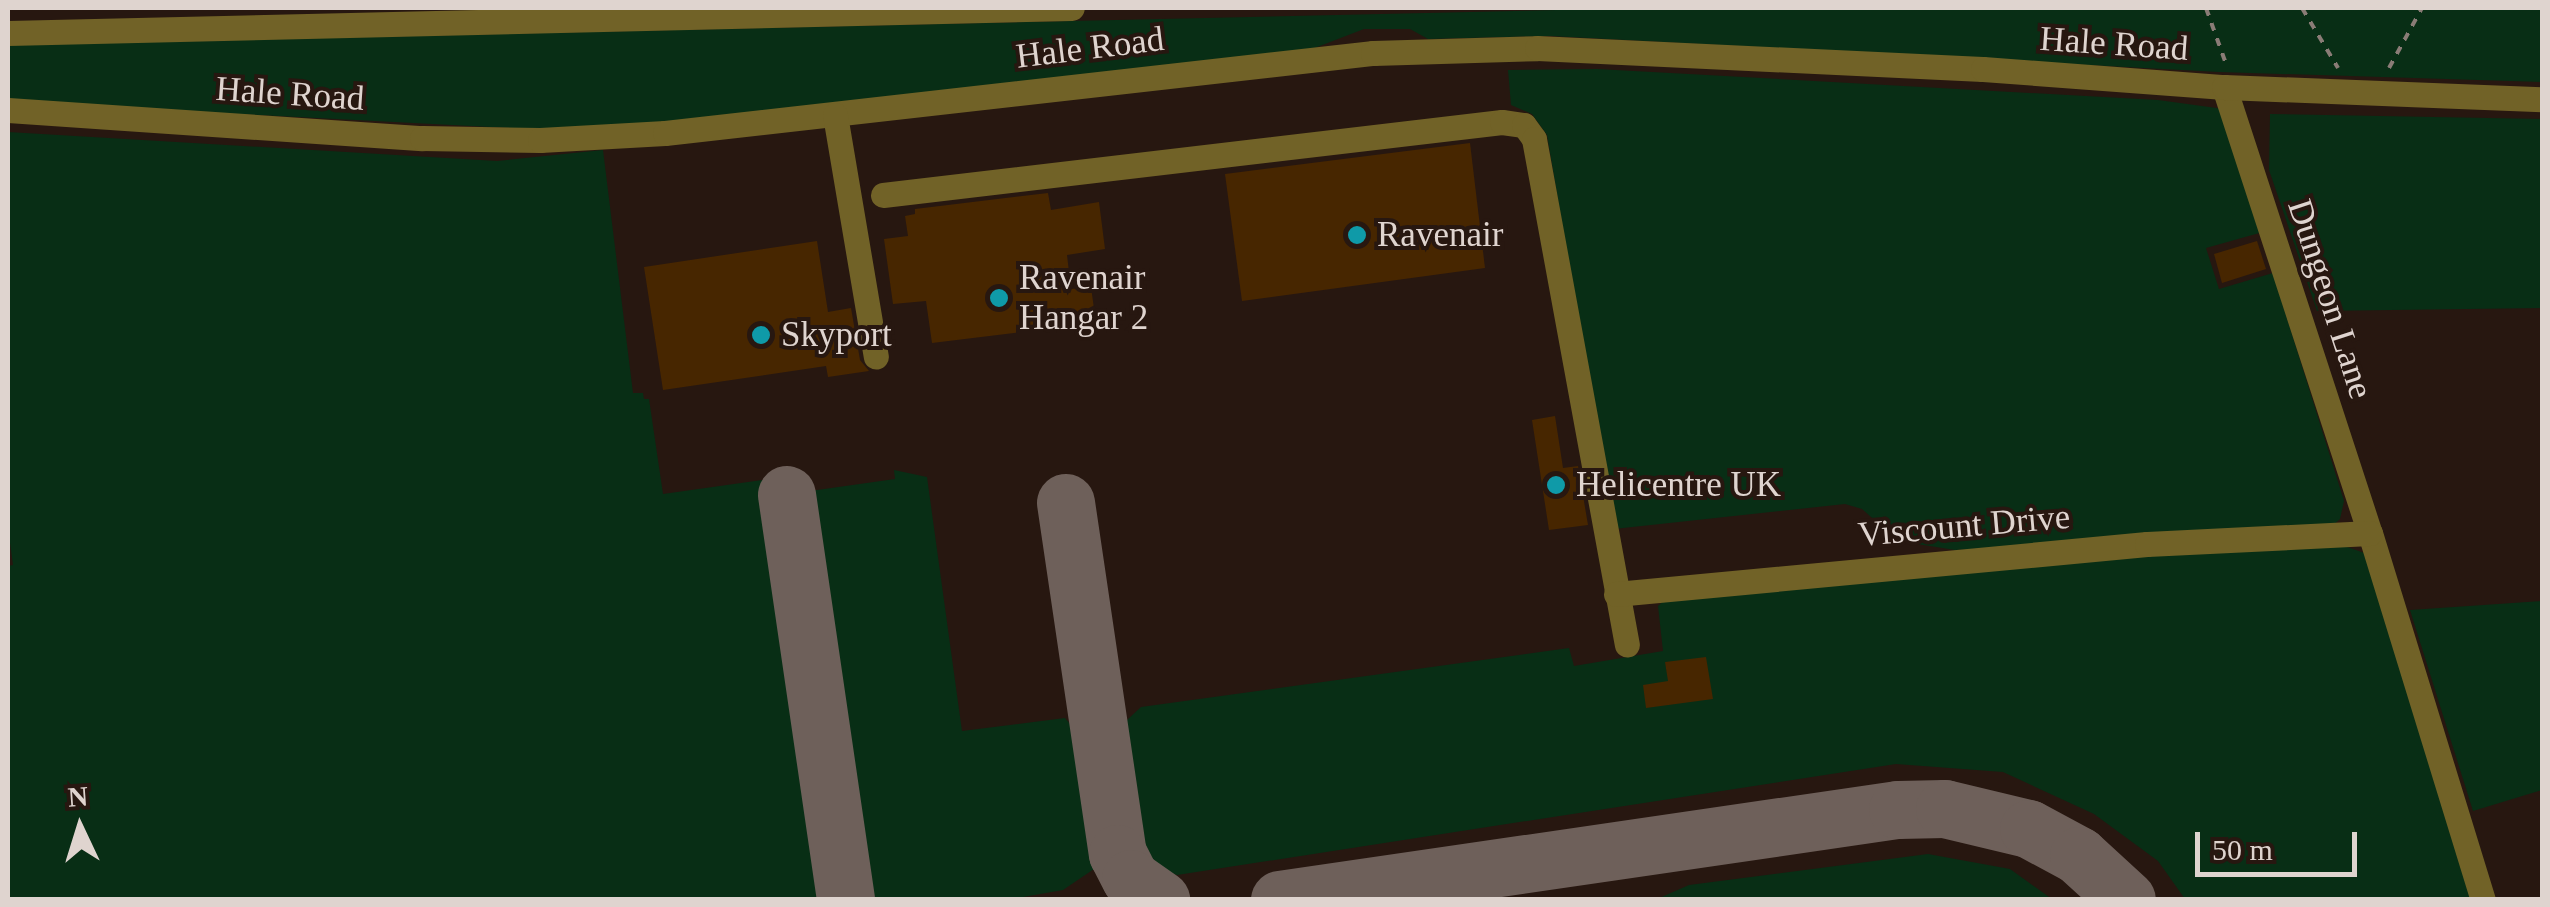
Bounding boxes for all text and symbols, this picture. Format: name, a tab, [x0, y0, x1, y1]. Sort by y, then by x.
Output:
street label: Hale Road	[1014, 18, 1166, 78]
street label: Hale Road	[2038, 18, 2190, 70]
street label: Hale Road	[214, 68, 366, 120]
street label: Dungeon Lane	[2278, 194, 2382, 404]
place label: Ravenair	[1377, 214, 1503, 256]
marker: Ravenair	[1346, 224, 1368, 246]
place label: Ravenair Hangar 2	[1019, 257, 1148, 339]
marker: Ravenair Hangar 2	[988, 287, 1010, 309]
place label: Skyport	[781, 314, 892, 356]
marker: Skyport	[750, 324, 772, 346]
place label: Helicentre UK	[1576, 464, 1781, 506]
marker: Helicentre UK	[1545, 474, 1567, 496]
street label: Viscount Drive	[1856, 496, 2072, 556]
north arrow	[30, 777, 130, 877]
text: N	[67, 780, 89, 813]
scale bar	[2200, 812, 2362, 874]
text: 50 m	[2212, 833, 2273, 866]

